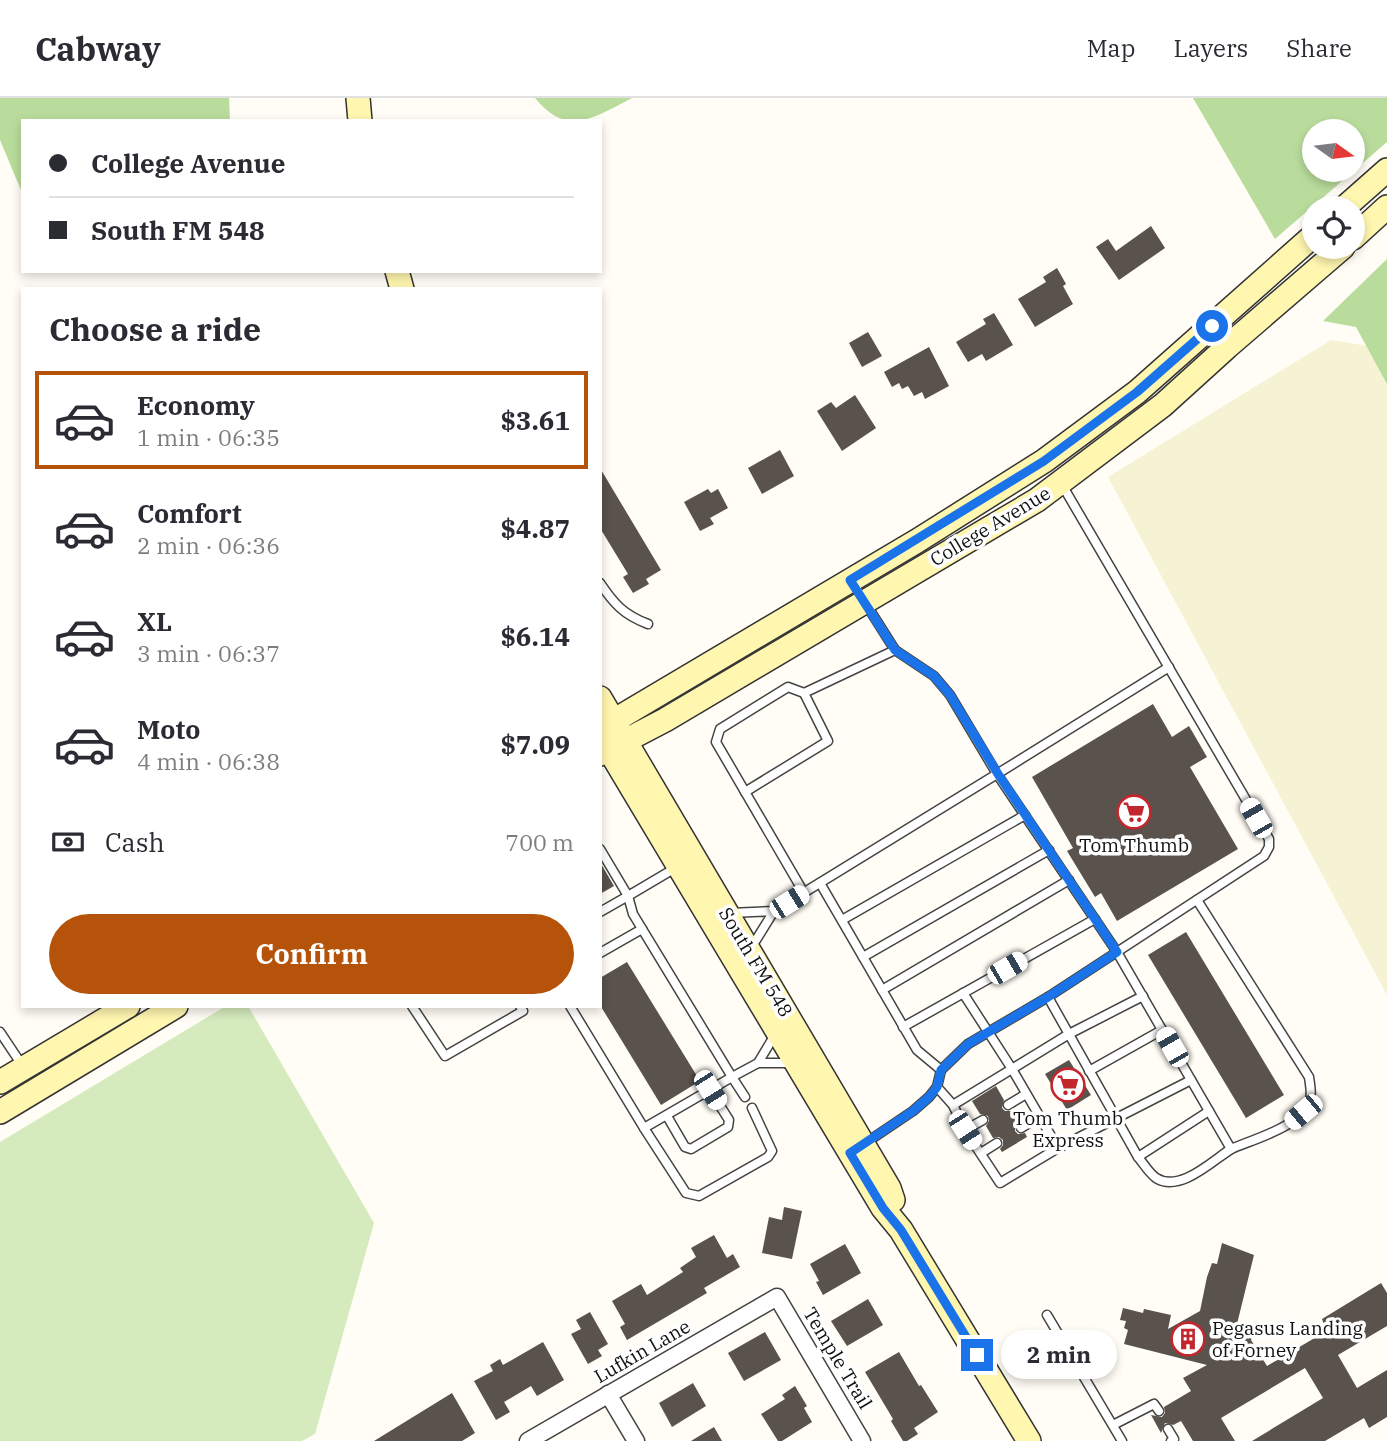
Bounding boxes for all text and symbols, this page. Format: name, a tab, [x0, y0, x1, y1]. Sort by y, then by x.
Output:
text: Cabway	[35, 27, 161, 70]
text: Map	[1087, 32, 1135, 64]
text: Layers	[1173, 32, 1248, 64]
text: Share	[1286, 32, 1352, 64]
north arrow	[1302, 119, 1365, 182]
map controls	[1302, 119, 1365, 259]
text: College Avenue	[91, 146, 285, 180]
button: locate	[1302, 196, 1365, 259]
text: South FM 548	[91, 213, 265, 247]
text: Choose a ride	[49, 308, 261, 350]
route start	[1196, 310, 1228, 342]
text: Economy	[137, 388, 255, 422]
icon: car	[53, 389, 116, 452]
text: $3.61	[500, 403, 570, 437]
text: 1 min · 06:35	[137, 422, 280, 452]
street label: College Avenue	[926, 481, 1054, 571]
text: Comfort	[137, 496, 242, 530]
icon: car	[53, 497, 116, 560]
text: $4.87	[500, 511, 570, 545]
text: 2 min · 06:36	[137, 530, 280, 560]
text: XL	[137, 604, 172, 638]
icon: car	[53, 605, 116, 668]
text: $6.14	[500, 619, 570, 653]
text: 3 min · 06:37	[137, 638, 280, 668]
text: Moto	[137, 712, 200, 746]
icon: car	[53, 713, 116, 776]
text: $7.09	[500, 727, 570, 761]
text: 4 min · 06:38	[137, 746, 280, 776]
supermarket icon: Tom Thumb	[1115, 793, 1153, 831]
car	[1237, 795, 1276, 841]
icon: cash	[49, 823, 87, 861]
text: Cash	[105, 825, 165, 859]
text: 700 m	[505, 827, 574, 857]
place label: Tom Thumb	[1079, 833, 1189, 857]
car	[766, 882, 813, 922]
street label: South FM 548	[714, 903, 798, 1021]
button: Confirm	[49, 914, 574, 994]
car	[984, 948, 1031, 988]
car	[1153, 1024, 1192, 1070]
supermarket icon: Tom Thumb Express	[1049, 1066, 1087, 1104]
car	[690, 1067, 731, 1113]
car	[1281, 1090, 1326, 1134]
place label: Tom Thumb Express	[1013, 1106, 1123, 1152]
car	[945, 1107, 986, 1153]
street label: Temple Trail	[798, 1303, 878, 1413]
street label: Lufkin Lane	[590, 1314, 694, 1388]
place label: Pegasus Landing of Forney	[1212, 1316, 1364, 1362]
building icon: Pegasus Landing of Forney	[1169, 1320, 1207, 1358]
callout: 2 min	[1002, 1330, 1117, 1380]
route end	[961, 1339, 993, 1371]
text: 2 min	[1027, 1339, 1091, 1369]

